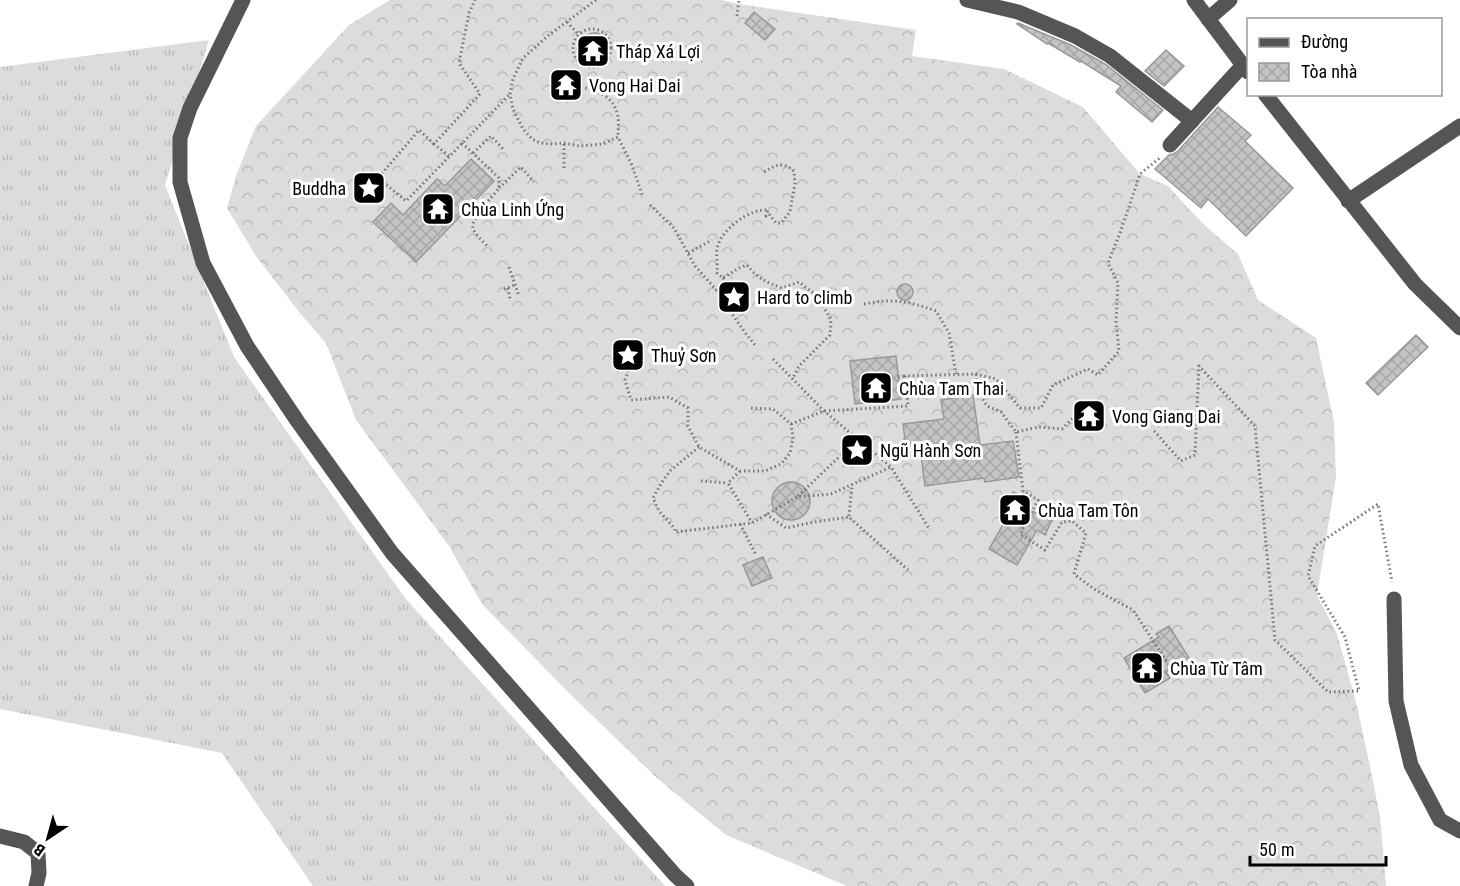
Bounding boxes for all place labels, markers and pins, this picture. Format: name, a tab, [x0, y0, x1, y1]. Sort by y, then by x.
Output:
temple icon: Tháp Xá Lợi	[575, 33, 611, 69]
place label: Tháp Xá Lợi	[616, 41, 700, 62]
temple icon: Vong Hai Dai	[548, 67, 584, 103]
place label: Vong Hai Dai	[589, 75, 681, 96]
place icon: Buddha	[351, 170, 387, 206]
place label: Buddha	[292, 178, 346, 199]
temple icon: Chùa Linh Ứng	[420, 191, 456, 227]
place label: Chùa Linh Ứng	[461, 199, 564, 220]
place icon: Hard to climb	[716, 279, 752, 315]
place label: Hard to climb	[757, 287, 853, 308]
place icon: Thuỷ Sơn	[610, 337, 646, 373]
place label: Thuỷ Sơn	[651, 345, 717, 366]
temple icon: Chùa Tam Thai	[858, 370, 894, 406]
place label: Chùa Tam Thai	[899, 378, 1004, 399]
temple icon: Vong Giang Dai	[1071, 398, 1107, 434]
place label: Vong Giang Dai	[1112, 406, 1221, 427]
place icon: Ngũ Hành Sơn	[839, 432, 875, 468]
place label: Ngũ Hành Sơn	[880, 440, 981, 461]
temple icon: Chùa Tam Tôn	[997, 492, 1033, 528]
place label: Chùa Tam Tôn	[1038, 500, 1139, 521]
temple icon: Chùa Từ Tâm	[1129, 650, 1165, 686]
place label: Chùa Từ Tâm	[1170, 658, 1263, 679]

